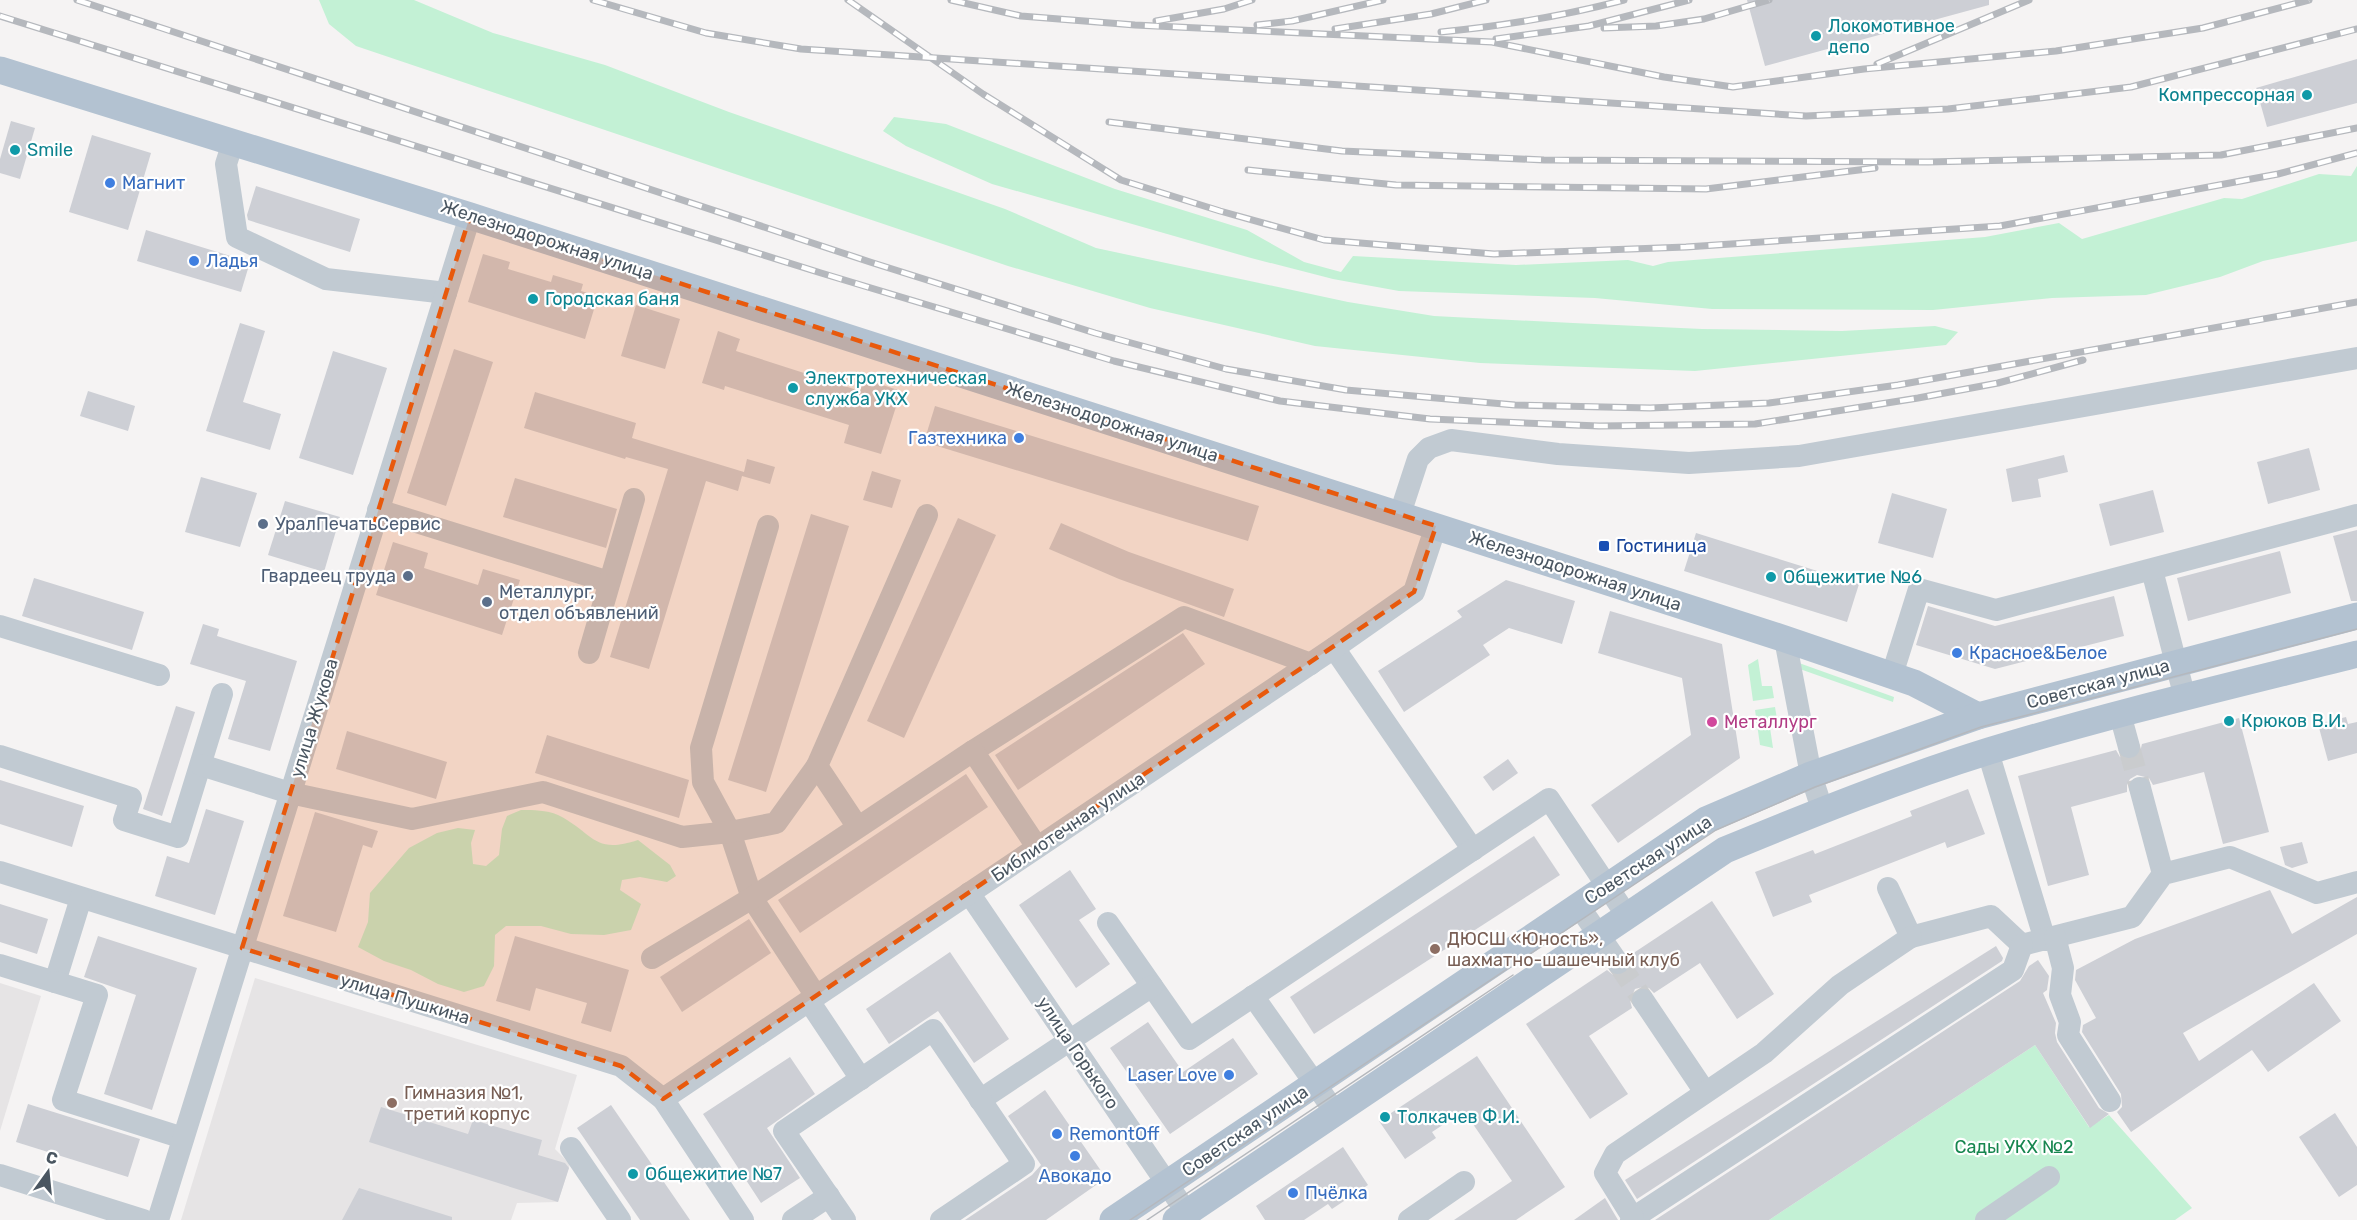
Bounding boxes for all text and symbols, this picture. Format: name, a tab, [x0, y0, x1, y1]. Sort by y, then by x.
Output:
place label: Локомотивное депо	[1828, 15, 1955, 58]
marker: Локомотивное депо	[1809, 29, 1823, 43]
place label: Компрессорная	[2158, 84, 2295, 106]
marker: Компрессорная	[2300, 88, 2314, 102]
place label: Smile	[27, 139, 73, 161]
marker: Smile	[8, 143, 22, 157]
place label: Магнит	[122, 172, 185, 194]
marker: Магнит	[103, 176, 117, 190]
street label: Железнодорожная улица	[438, 195, 656, 285]
place label: Ладья	[206, 250, 258, 272]
marker: Ладья	[187, 254, 201, 268]
place label: Городская баня	[545, 288, 679, 310]
marker: Городская баня	[526, 292, 540, 306]
place label: Электротехническая служба УКХ	[805, 367, 987, 410]
street label: Железнодорожная улица	[1003, 377, 1221, 467]
marker: Электротехническая служба УКХ	[786, 381, 800, 395]
place label: Газтехника	[908, 427, 1007, 449]
marker: Газтехника	[1012, 431, 1026, 445]
place label: УралПечатьСервис	[275, 513, 441, 535]
marker: УралПечатьСервис	[256, 517, 270, 531]
street label: Железнодорожная улица	[1466, 526, 1684, 616]
place label: Гостиница	[1616, 535, 1707, 557]
marker: Гостиница	[1597, 539, 1611, 553]
place label: Гвардеец труда	[261, 565, 396, 587]
place label: Общежитие №6	[1783, 566, 1922, 588]
marker: Гвардеец труда	[401, 569, 415, 583]
marker: Общежитие №6	[1764, 570, 1778, 584]
place label: Металлург, отдел объявлений	[499, 581, 659, 624]
marker: Металлург, отдел объявлений	[480, 595, 494, 609]
place label: Красное&Белое	[1969, 642, 2107, 664]
marker: Красное&Белое	[1950, 646, 1964, 660]
street label: Советская улица	[2024, 654, 2172, 714]
street label: улица Жукова	[285, 656, 343, 780]
place label: Крюков В.И.	[2241, 710, 2346, 732]
place label: Металлург	[1724, 711, 1817, 733]
marker: Крюков В.И.	[2222, 714, 2236, 728]
marker: Металлург	[1705, 715, 1719, 729]
street label: Библиотечная улица	[987, 767, 1149, 887]
street label: Советская улица	[1580, 811, 1716, 909]
place label: ДЮСШ «Юность», шахматно-шашечный клуб	[1447, 928, 1680, 971]
marker: ДЮСШ «Юность», шахматно-шашечный клуб	[1428, 942, 1442, 956]
street label: улица Пушкина	[337, 969, 473, 1029]
street label: улица Горького	[1032, 993, 1124, 1113]
place label: Laser Love	[1127, 1064, 1217, 1086]
marker: Laser Love	[1222, 1068, 1236, 1082]
street label: Советская улица	[1178, 1081, 1312, 1181]
place label: Гимназия №1, третий корпус	[404, 1082, 530, 1125]
marker: Гимназия №1, третий корпус	[385, 1096, 399, 1110]
place label: Толкачев Ф.И.	[1397, 1106, 1520, 1128]
marker: Толкачев Ф.И.	[1378, 1110, 1392, 1124]
place label: RemontOff	[1069, 1123, 1160, 1145]
marker: RemontOff	[1050, 1127, 1064, 1141]
park label: Сады УКХ №2	[1954, 1136, 2074, 1158]
north arrow	[18, 1142, 78, 1202]
text: С	[44, 1147, 60, 1169]
marker: Авокадо	[1068, 1149, 1082, 1163]
place label: Общежитие №7	[645, 1163, 782, 1185]
place label: Авокадо	[1038, 1165, 1112, 1187]
marker: Общежитие №7	[626, 1167, 640, 1181]
place label: Пчёлка	[1305, 1182, 1368, 1204]
marker: Пчёлка	[1286, 1186, 1300, 1200]

